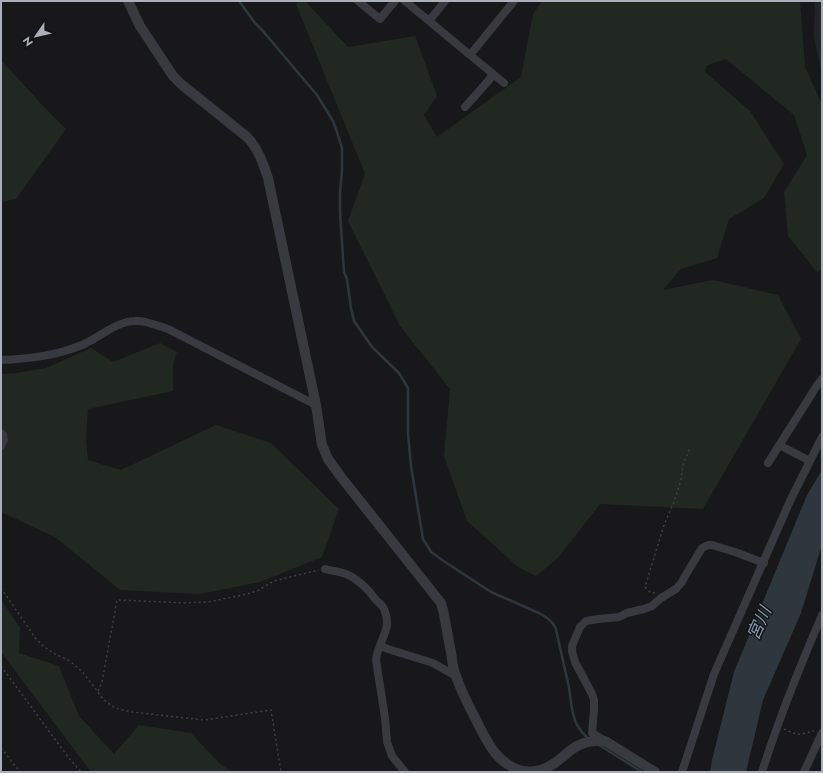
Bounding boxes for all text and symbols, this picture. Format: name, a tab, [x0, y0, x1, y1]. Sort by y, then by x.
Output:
north arrow	[16, 16, 56, 56]
text: N	[19, 33, 37, 50]
water label: 宮川	[741, 601, 778, 643]

